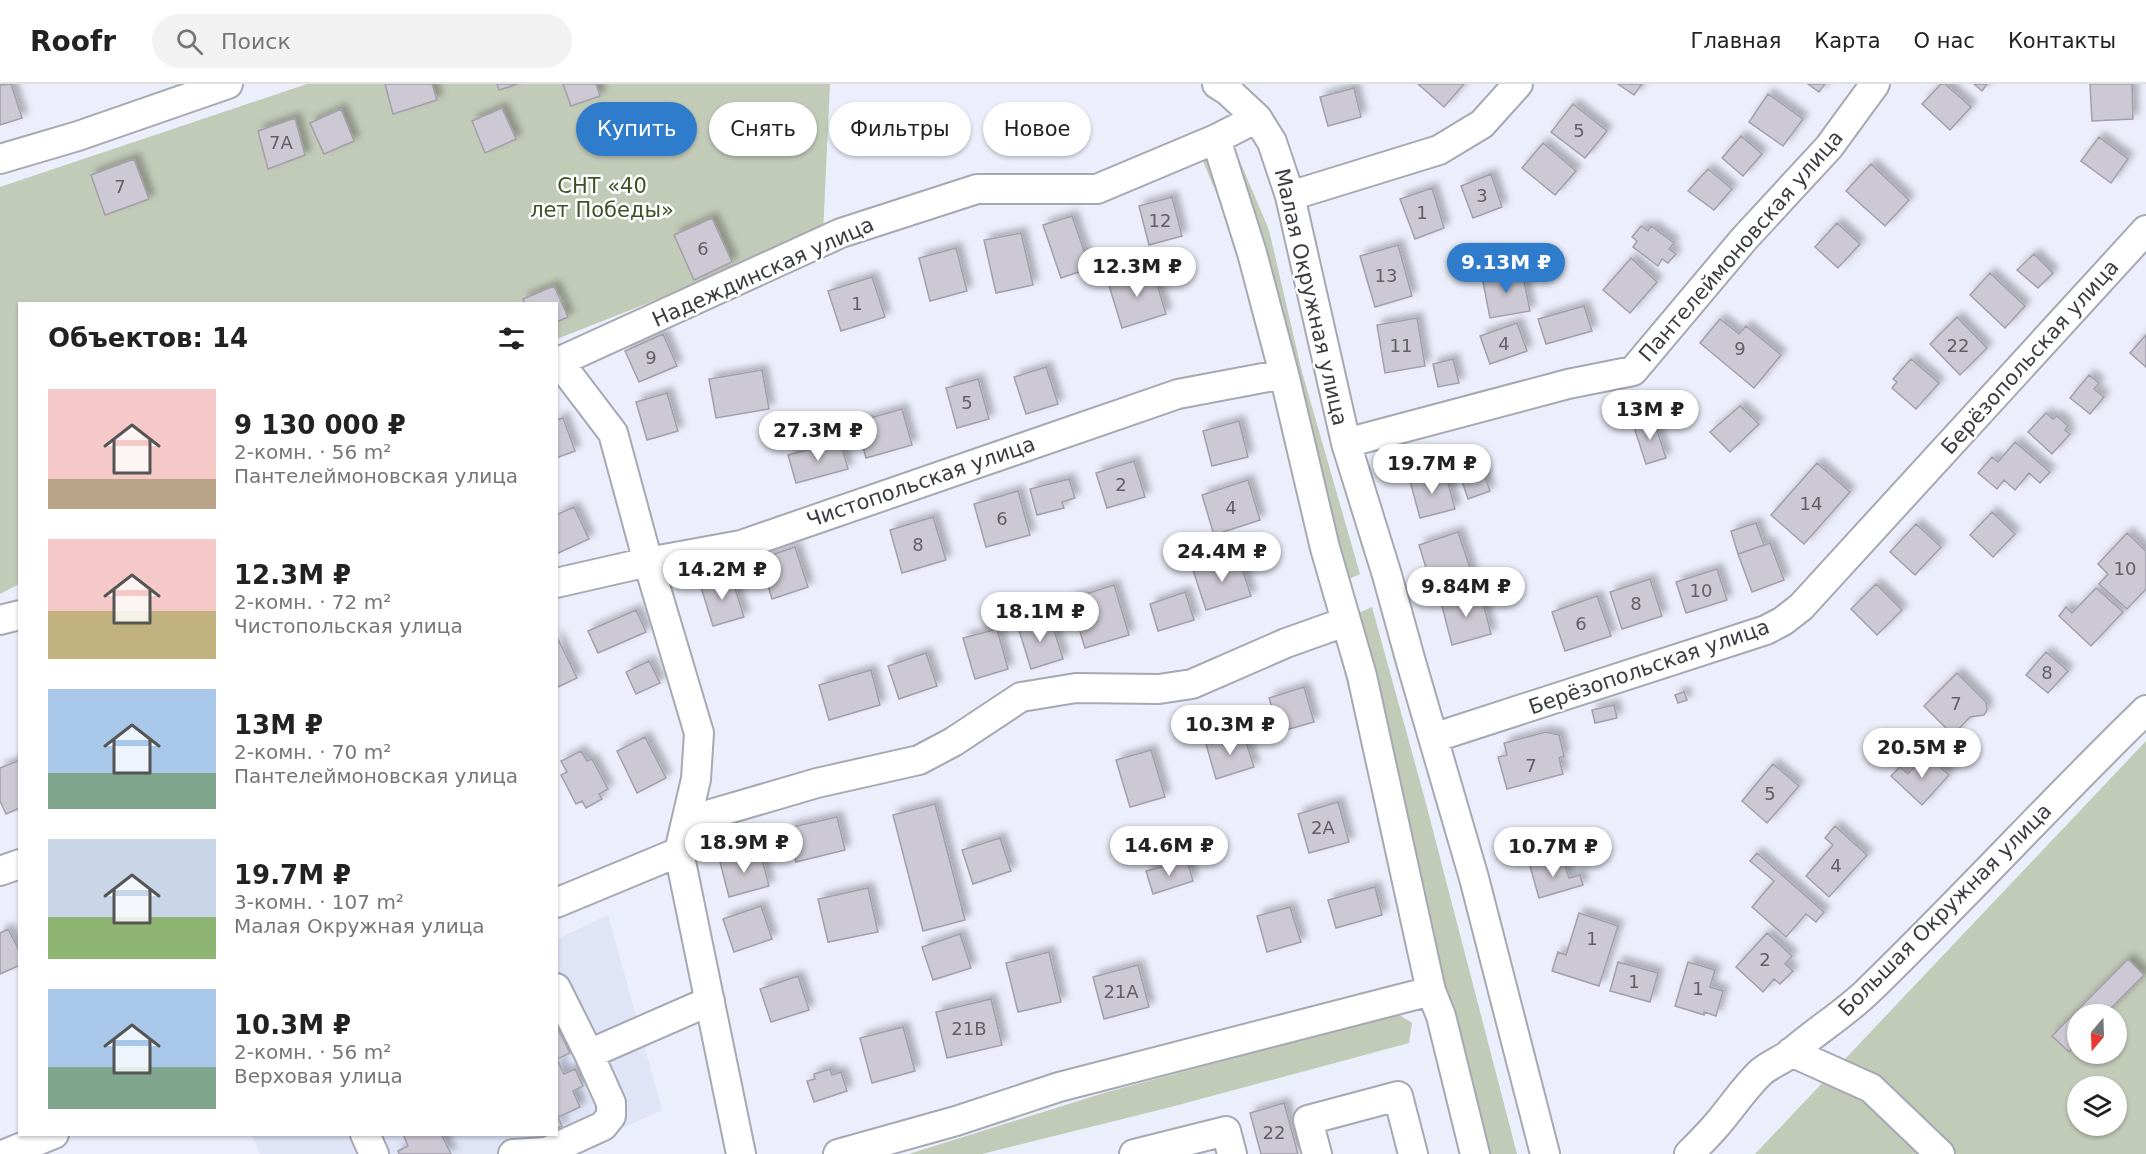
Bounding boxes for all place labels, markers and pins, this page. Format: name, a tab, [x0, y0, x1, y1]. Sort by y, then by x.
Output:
pin: 9.13M ₽	[1451, 243, 1561, 294]
pin: 12.3M ₽	[1082, 247, 1192, 298]
pin: 13M ₽	[1608, 390, 1692, 441]
pin: 27.3M ₽	[763, 411, 873, 462]
pin: 19.7M ₽	[1377, 444, 1487, 495]
pin: 24.4M ₽	[1167, 532, 1277, 583]
pin: 14.2M ₽	[667, 550, 777, 601]
pin: 9.84M ₽	[1411, 567, 1521, 618]
pin: 18.1M ₽	[985, 592, 1095, 643]
pin: 10.3M ₽	[1175, 705, 1285, 756]
pin: 20.5M ₽	[1867, 728, 1977, 779]
pin: 18.9M ₽	[689, 823, 799, 874]
pin: 14.6M ₽	[1114, 826, 1224, 877]
pin: 10.7M ₽	[1498, 827, 1608, 878]

